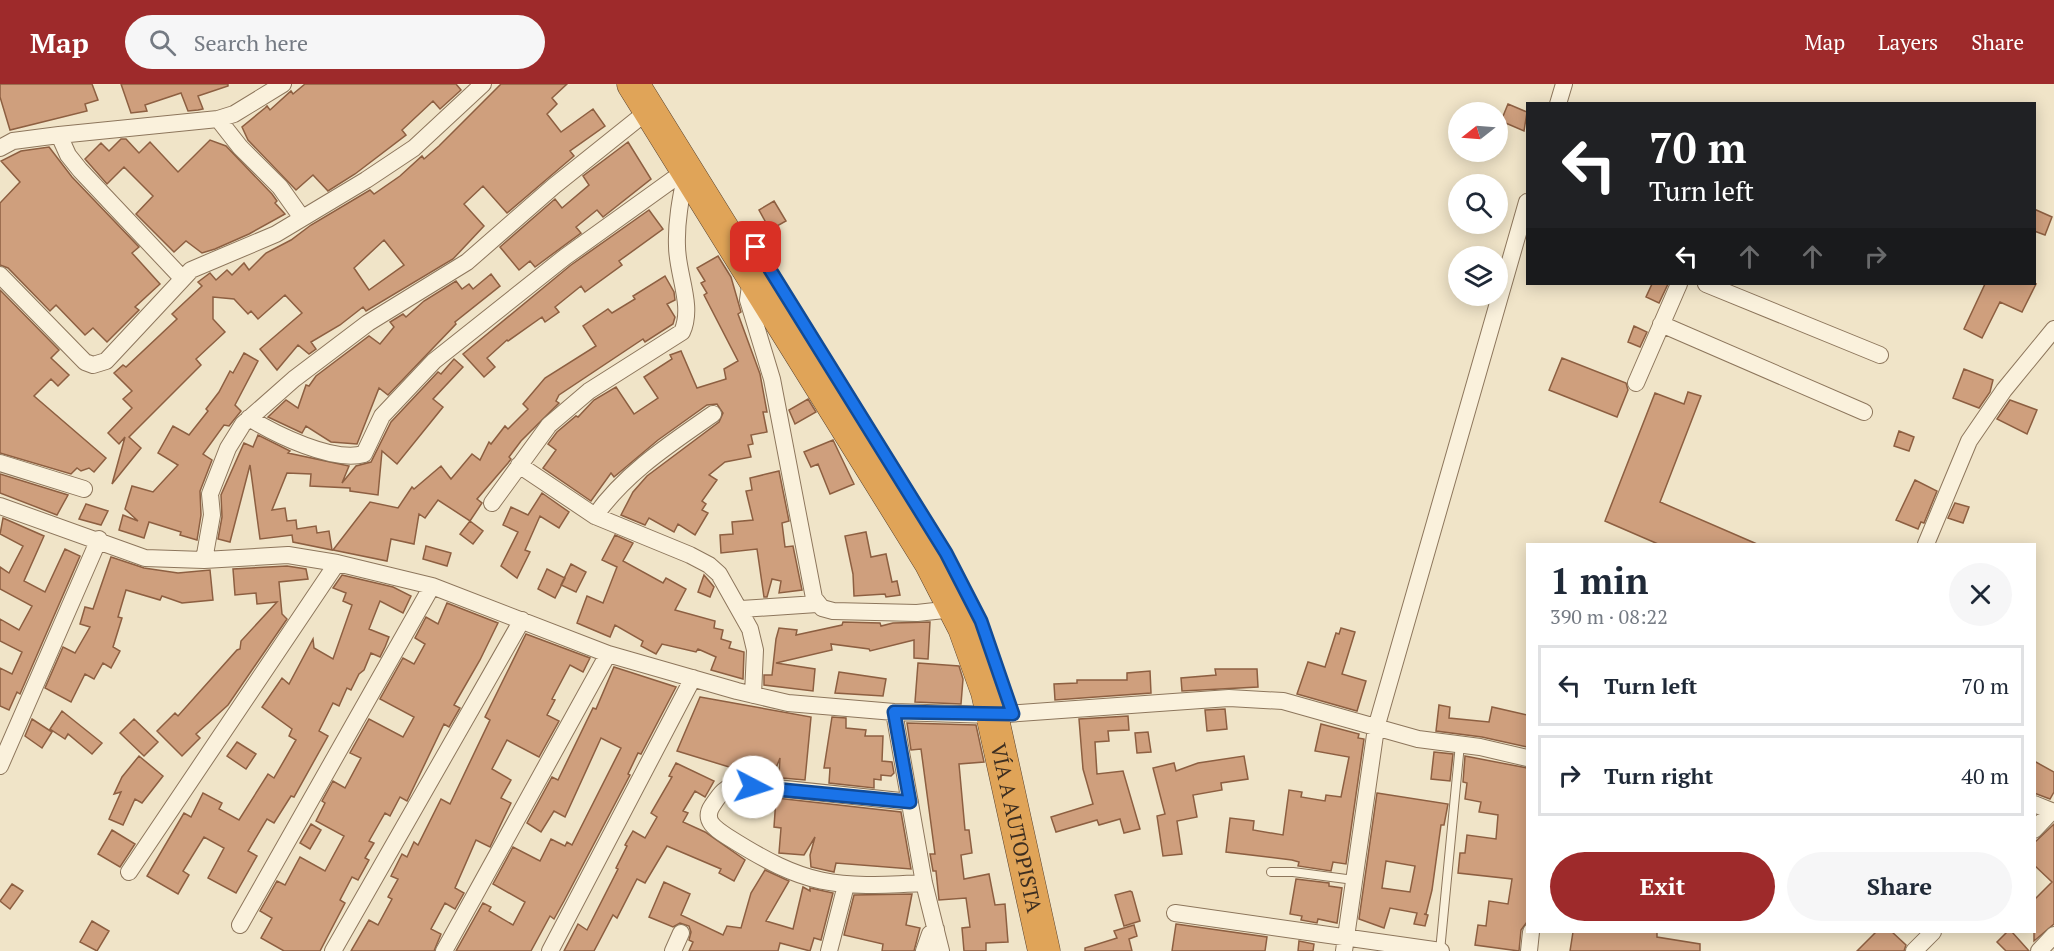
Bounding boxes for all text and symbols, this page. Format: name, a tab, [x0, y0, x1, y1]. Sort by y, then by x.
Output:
search box	[125, 15, 545, 69]
text: Map	[30, 24, 89, 61]
icon: search	[146, 26, 179, 59]
text: Search here	[194, 28, 308, 57]
text: Map	[1804, 28, 1845, 56]
text: Layers	[1878, 28, 1938, 56]
text: Share	[1971, 28, 2024, 56]
north arrow	[1448, 102, 1508, 162]
map controls	[1448, 102, 1508, 306]
text: 70 m	[1649, 119, 1747, 175]
icon: left	[1550, 126, 1628, 204]
text: Turn left	[1649, 173, 1754, 209]
button: search	[1448, 174, 1508, 234]
pin	[730, 221, 781, 272]
icon: arrive	[739, 230, 772, 263]
icon: left	[1670, 240, 1703, 273]
icon: ahead	[1733, 240, 1766, 273]
icon: ahead	[1796, 240, 1829, 273]
icon: right	[1859, 240, 1892, 273]
button: layers	[1448, 246, 1508, 306]
text: 1 min	[1550, 557, 1648, 604]
button: close	[1949, 563, 2012, 626]
text: 390 m · 08:22	[1550, 603, 1668, 630]
icon: left	[1553, 669, 1586, 702]
text: Turn left	[1604, 671, 1697, 700]
text: 70 m	[1961, 671, 2009, 700]
street label: VÍA A AUTOPISTA	[985, 741, 1049, 916]
position arrow	[721, 755, 785, 819]
icon: right	[1553, 759, 1586, 792]
text: Turn right	[1604, 761, 1713, 790]
text: 40 m	[1961, 761, 2009, 790]
button: Exit	[1550, 852, 1775, 921]
button: Share	[1787, 852, 2012, 921]

